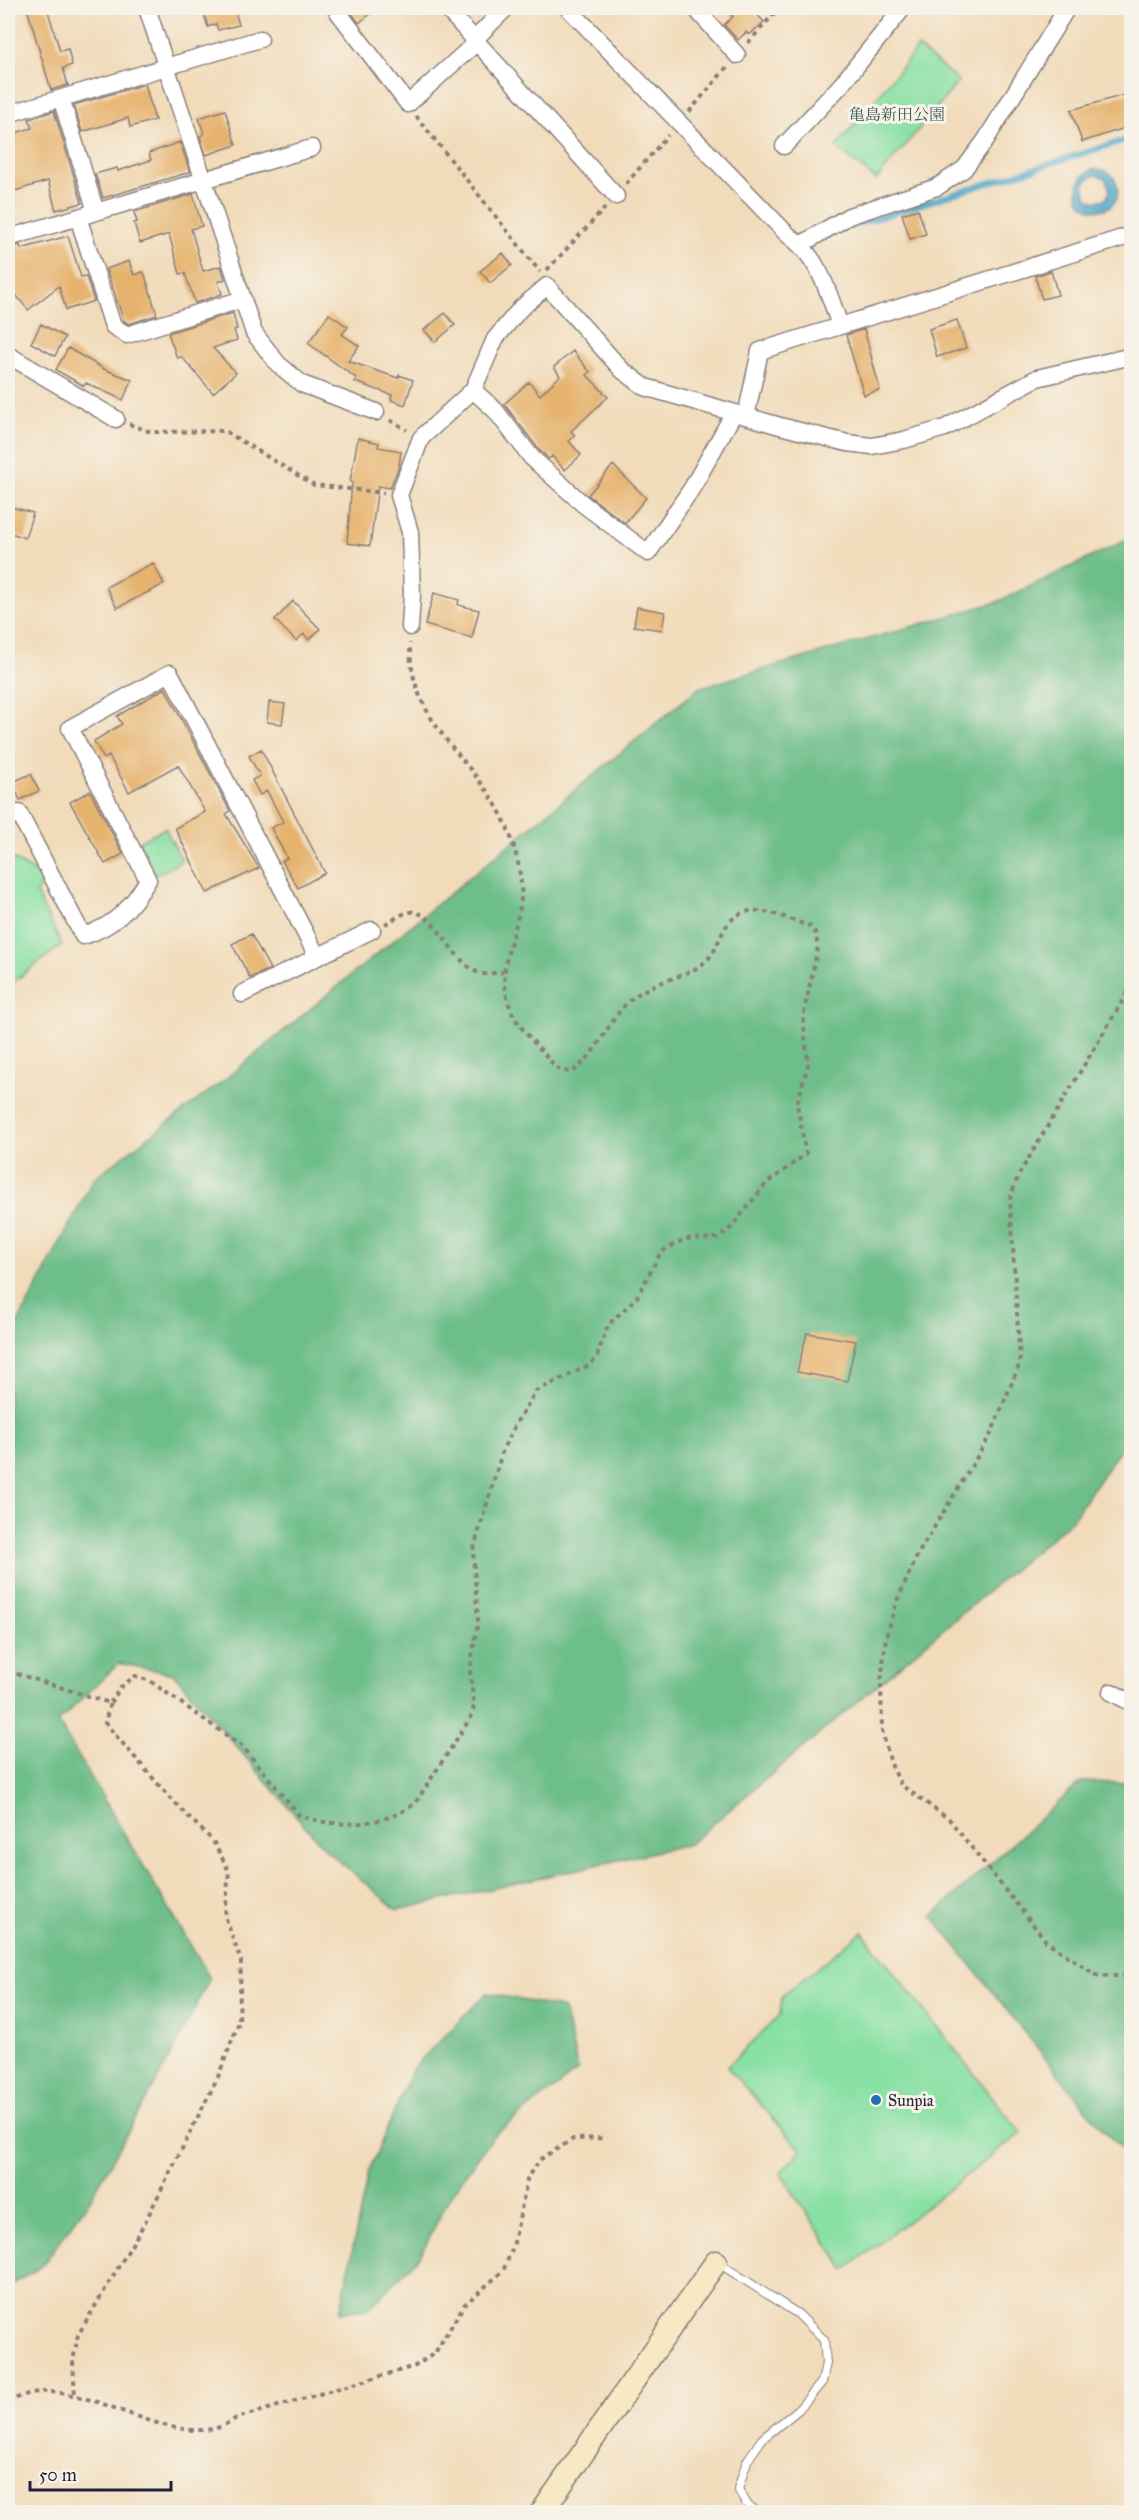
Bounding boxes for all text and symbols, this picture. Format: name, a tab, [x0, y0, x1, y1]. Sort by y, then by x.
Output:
park label: 亀島新田公園	[849, 105, 945, 124]
place label: Sunpia	[888, 2091, 934, 2110]
marker: Sunpia	[869, 2093, 883, 2107]
scale bar	[30, 2454, 171, 2492]
text: 50 m	[39, 2464, 77, 2486]

